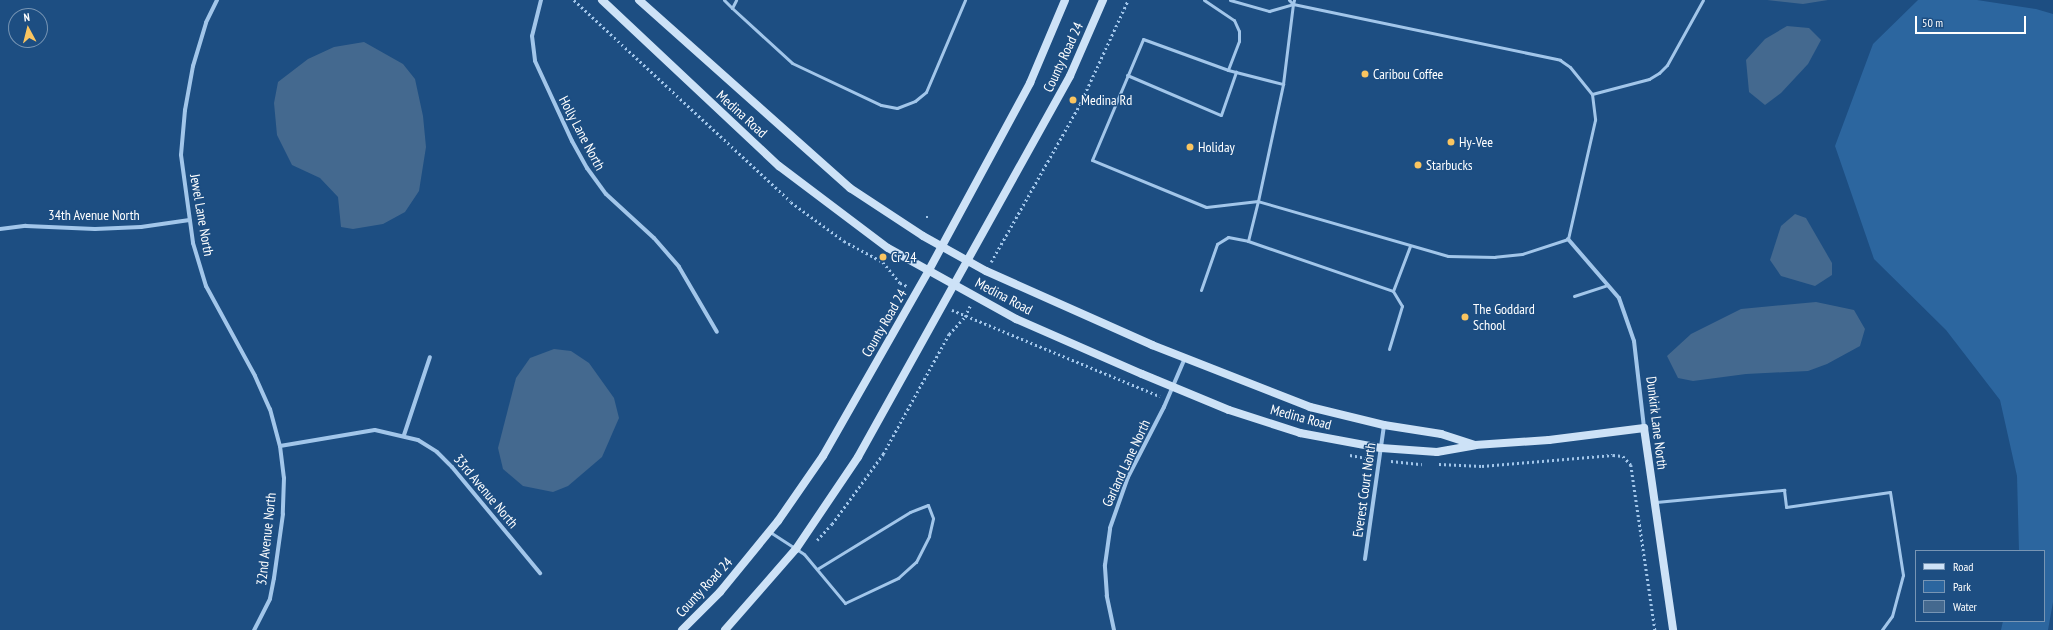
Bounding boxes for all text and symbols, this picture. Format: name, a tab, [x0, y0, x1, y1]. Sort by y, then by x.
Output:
north arrow	[8, 8, 48, 48]
scale bar	[1917, 8, 2028, 34]
text: N	[23, 10, 30, 24]
text: 50 m	[1922, 15, 1943, 30]
street label: County Road 24	[1039, 19, 1087, 95]
place label: Caribou Coffee	[1373, 66, 1443, 82]
marker: Caribou Coffee	[1360, 69, 1370, 79]
street label: Medina Road	[713, 87, 771, 141]
place label: Medina Rd	[1081, 92, 1132, 108]
street label: Holly Lane North	[555, 93, 609, 173]
marker: Medina Rd	[1068, 95, 1078, 105]
place label: Hy-Vee	[1459, 134, 1493, 150]
marker: Hy-Vee	[1446, 137, 1456, 147]
place label: Holiday	[1198, 139, 1235, 155]
marker: Holiday	[1185, 142, 1195, 152]
place label: Starbucks	[1426, 157, 1473, 173]
marker: Starbucks	[1413, 160, 1423, 170]
street label: Jewel Lane North	[187, 173, 217, 257]
street label: 34th Avenue North	[48, 207, 140, 223]
place label: Cr 24	[891, 249, 917, 265]
marker: Cr 24	[878, 252, 888, 262]
street label: Medina Road	[973, 274, 1035, 318]
street label: County Road 24	[858, 286, 910, 360]
place label: The Goddard School	[1473, 301, 1535, 334]
marker: The Goddard School	[1460, 312, 1470, 322]
street label: Dunkirk Lane North	[1643, 375, 1671, 471]
street label: Medina Road	[1269, 401, 1333, 433]
street label: Garland Lane North	[1098, 417, 1154, 509]
street label: Everest Court North	[1349, 442, 1379, 538]
street label: 33rd Avenue North	[450, 451, 522, 531]
street label: 32nd Avenue North	[253, 491, 279, 587]
legend	[1915, 550, 2045, 622]
street label: County Road 24	[672, 554, 736, 620]
text: Road	[1953, 559, 1973, 574]
text: Park	[1953, 579, 1971, 594]
text: Water	[1953, 599, 1977, 614]

